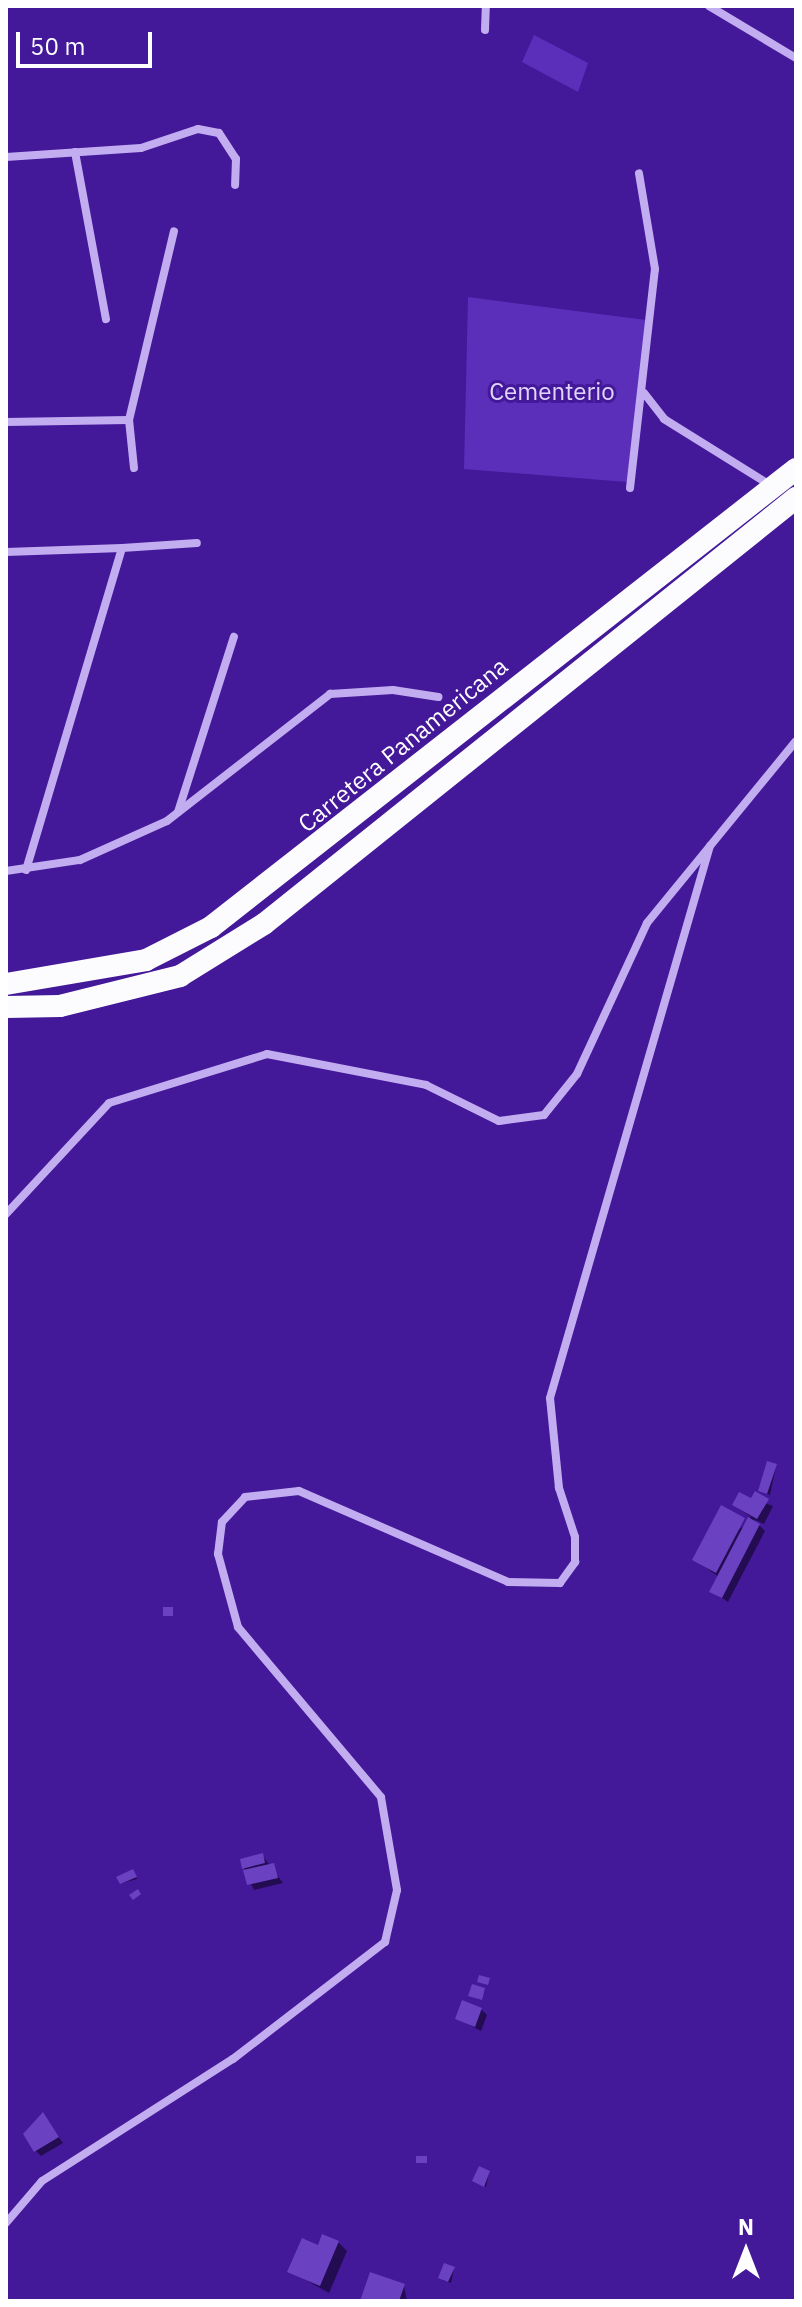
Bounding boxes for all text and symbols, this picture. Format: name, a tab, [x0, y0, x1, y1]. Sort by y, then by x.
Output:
scale bar	[20, 16, 156, 66]
text: 50 m	[30, 30, 85, 62]
park label: Cementerio	[489, 378, 615, 406]
street label: Carretera Panamericana	[293, 652, 513, 838]
north arrow	[706, 2211, 786, 2291]
text: N	[738, 2212, 754, 2241]

